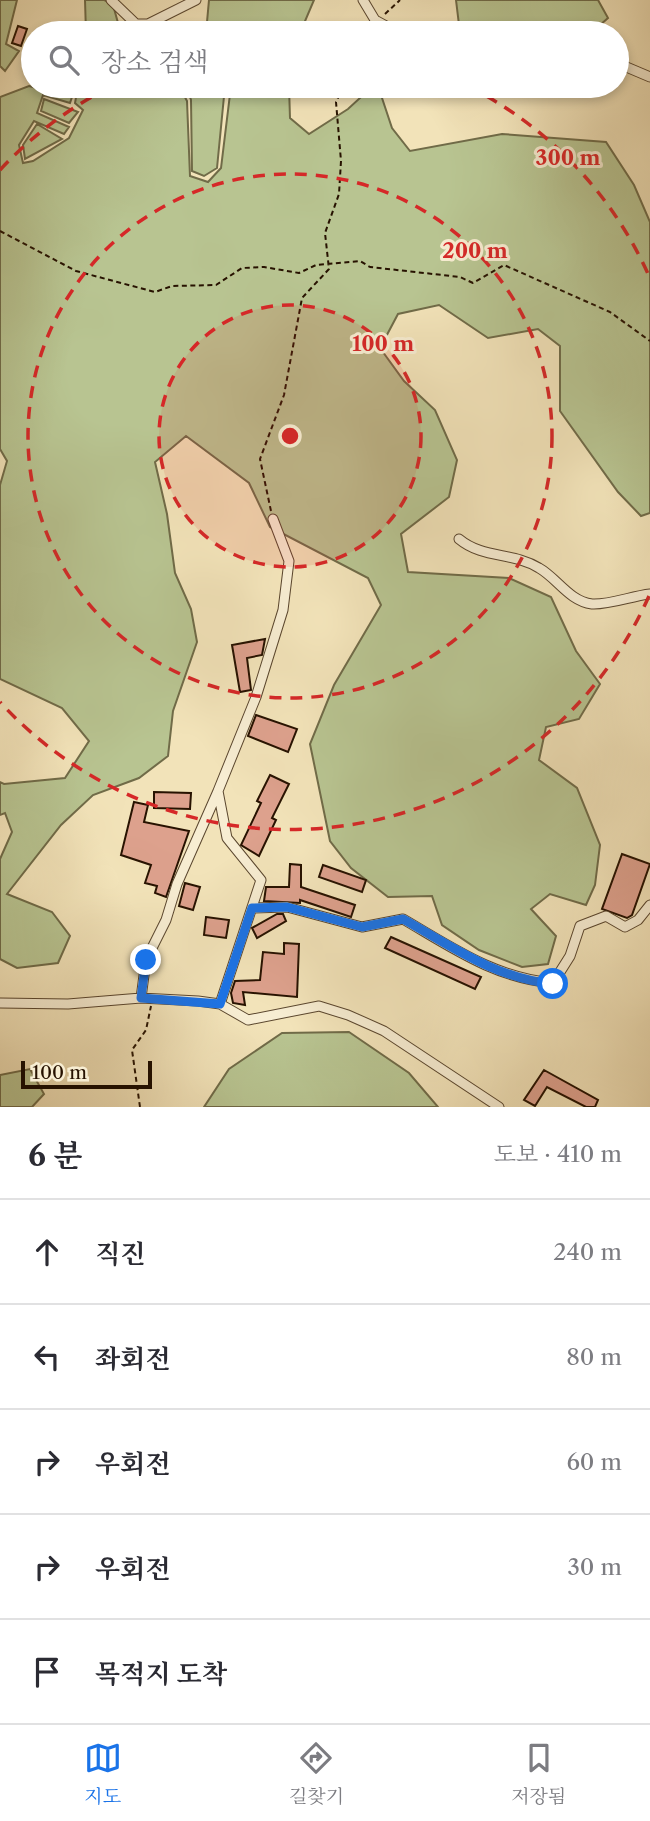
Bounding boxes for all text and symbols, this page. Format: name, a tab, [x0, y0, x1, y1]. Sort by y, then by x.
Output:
search box	[21, 21, 629, 98]
icon: search	[45, 41, 83, 79]
text: 장소 검색	[101, 46, 208, 78]
text: 300 m	[536, 145, 600, 170]
text: 200 m	[442, 238, 508, 263]
text: 100 m	[352, 331, 414, 356]
centre of rings	[278, 424, 302, 448]
route end	[130, 944, 161, 975]
route start	[537, 968, 568, 999]
scale bar	[21, 1058, 152, 1090]
text: 100 m	[32, 1061, 87, 1084]
text: 6 분	[28, 1137, 82, 1174]
text: 도보 · 410 m	[494, 1140, 622, 1168]
icon: ahead	[28, 1233, 66, 1271]
text: 직진	[95, 1238, 145, 1270]
text: 240 m	[553, 1238, 622, 1266]
icon: left	[28, 1338, 66, 1376]
text: 좌회전	[95, 1343, 170, 1375]
text: 80 m	[566, 1343, 622, 1371]
icon: right	[28, 1443, 66, 1481]
text: 우회전	[95, 1448, 170, 1480]
text: 60 m	[566, 1448, 622, 1476]
icon: right	[28, 1548, 66, 1586]
text: 우회전	[95, 1553, 170, 1585]
text: 30 m	[567, 1553, 622, 1581]
icon: arrive	[28, 1653, 66, 1691]
text: 목적지 도착	[95, 1658, 227, 1690]
tab: 지도	[84, 1739, 122, 1808]
tab: 길찾기	[289, 1739, 344, 1808]
tab: 저장됨	[511, 1739, 566, 1808]

